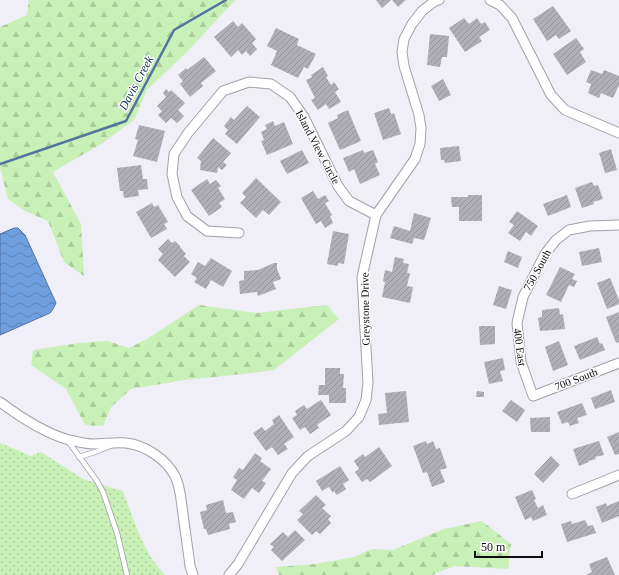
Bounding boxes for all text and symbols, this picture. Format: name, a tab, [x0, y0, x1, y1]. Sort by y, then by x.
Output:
water label: Davis Creek	[115, 53, 156, 113]
street label: Island View Circle	[293, 108, 343, 186]
street label: 750 South	[521, 247, 553, 293]
street label: Greystone Drive	[358, 272, 372, 346]
street label: 400 East	[511, 327, 529, 367]
street label: 700 South	[553, 365, 600, 393]
scale bar	[475, 533, 542, 559]
text: 50 m	[481, 540, 506, 554]

